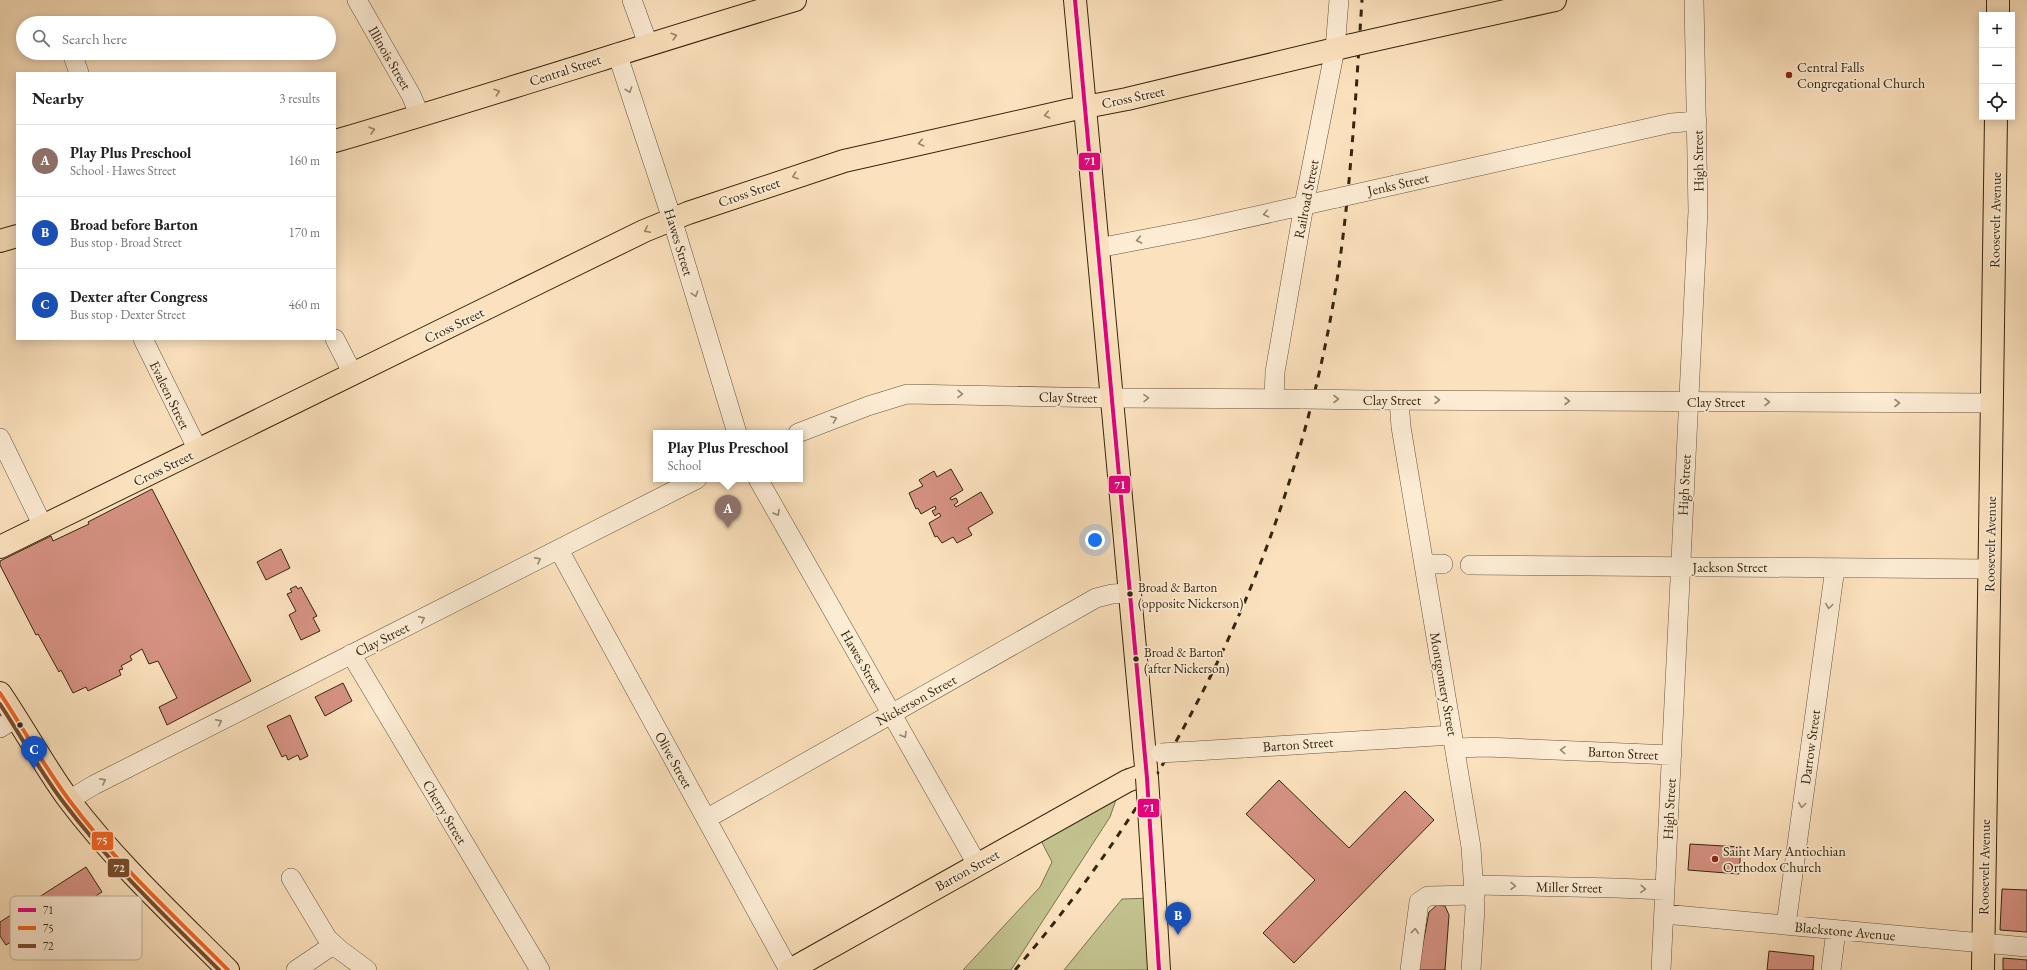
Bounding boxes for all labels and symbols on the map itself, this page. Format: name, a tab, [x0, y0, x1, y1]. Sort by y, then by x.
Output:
street label: Illinois Street	[365, 23, 416, 94]
one-way arrow	[670, 32, 677, 41]
street label: Central Street	[527, 50, 604, 90]
place label: Central Falls Congregational Church	[1797, 58, 1925, 92]
marker: Central Falls Congregational Church	[1784, 70, 1794, 80]
street label: Cross Street	[1100, 81, 1167, 112]
one-way arrow	[624, 87, 633, 94]
one-way arrow	[493, 88, 500, 97]
one-way arrow	[1044, 110, 1051, 118]
one-way arrow	[369, 126, 376, 135]
street label: High Street	[1688, 129, 1708, 192]
one-way arrow	[917, 139, 924, 147]
line badge: 71	[1078, 152, 1101, 171]
text: 71	[1084, 154, 1096, 168]
street label: Railroad Street	[1290, 157, 1323, 240]
street label: Jenks Street	[1365, 168, 1431, 200]
street label: Roosevelt Avenue	[1985, 171, 2005, 268]
one-way arrow	[792, 172, 799, 180]
street label: Cross Street	[716, 173, 783, 211]
street label: Hawes Street	[660, 206, 698, 278]
one-way arrow	[1263, 209, 1269, 217]
one-way arrow	[643, 225, 651, 233]
one-way arrow	[1136, 236, 1142, 244]
one-way arrow	[690, 290, 699, 297]
street label: Cross Street	[421, 303, 487, 347]
street label: Evaleen Street	[146, 358, 195, 433]
street label: Clay Street	[1039, 387, 1098, 407]
one-way arrow	[957, 390, 963, 398]
street label: Clay Street	[1363, 391, 1422, 409]
street label: Clay Street	[1687, 393, 1746, 411]
one-way arrow	[1143, 394, 1149, 402]
one-way arrow	[1333, 395, 1339, 403]
one-way arrow	[1434, 396, 1440, 404]
one-way arrow	[1564, 397, 1570, 405]
one-way arrow	[1764, 398, 1770, 406]
one-way arrow	[1894, 399, 1900, 407]
one-way arrow	[830, 416, 838, 424]
street label: Cross Street	[130, 446, 196, 490]
street label: High Street	[1673, 453, 1695, 516]
line badge: 71	[1108, 475, 1131, 494]
text: 71	[1114, 478, 1126, 492]
pin: A	[715, 495, 741, 528]
street label: Roosevelt Avenue	[1980, 495, 2000, 592]
one-way arrow	[773, 509, 780, 516]
your location	[1085, 530, 1105, 550]
one-way arrow	[534, 557, 541, 565]
street label: Jackson Street	[1691, 558, 1768, 576]
place label: Broad & Barton (opposite Nickerson)	[1138, 579, 1243, 612]
marker: Broad & Barton (opposite Nickerson)	[1125, 589, 1135, 599]
one-way arrow	[1825, 603, 1834, 609]
one-way arrow	[418, 616, 425, 624]
street label: Clay Street	[352, 617, 413, 660]
street label: Hawes Street	[837, 626, 887, 696]
street label: Montgomery Street	[1426, 631, 1462, 738]
place label: Broad & Barton (after Nickerson)	[1144, 644, 1229, 677]
marker: Broad & Barton (after Nickerson)	[1131, 654, 1141, 664]
street label: Nickerson Street	[873, 670, 960, 730]
street label: Darrow Street	[1796, 708, 1824, 786]
one-way arrow	[214, 719, 222, 727]
unlabelled marker	[15, 720, 25, 730]
street label: Olive Street	[651, 728, 697, 792]
one-way arrow	[899, 731, 906, 738]
street label: Barton Street	[1262, 733, 1335, 755]
pin: C	[21, 736, 47, 769]
street label: Barton Street	[1587, 742, 1659, 764]
one-way arrow	[1560, 746, 1566, 755]
street label: Cherry Street	[419, 777, 471, 848]
street label: High Street	[1658, 777, 1680, 840]
one-way arrow	[99, 778, 106, 786]
line badge: 71	[1137, 798, 1160, 818]
text: 71	[1143, 801, 1155, 815]
one-way arrow	[1798, 802, 1807, 808]
street label: Roosevelt Avenue	[1974, 818, 1994, 915]
line badge: 75	[91, 831, 114, 851]
text: 75	[96, 834, 108, 848]
place label: Saint Mary Antiochian Orthodox Church	[1723, 842, 1846, 876]
street label: Barton Street	[932, 845, 1003, 895]
marker: Saint Mary Antiochian Orthodox Church	[1710, 854, 1720, 864]
line badge: 72	[107, 858, 130, 878]
text: 72	[113, 861, 125, 875]
street label: Miller Street	[1536, 877, 1603, 897]
one-way arrow	[1510, 882, 1516, 890]
one-way arrow	[1640, 885, 1646, 894]
legend	[10, 896, 142, 960]
pin: B	[1165, 902, 1191, 935]
text: 71	[43, 903, 54, 917]
street label: Blackstone Avenue	[1794, 918, 1897, 944]
text: 75	[43, 921, 54, 935]
one-way arrow	[1410, 928, 1419, 934]
text: 72	[43, 939, 54, 953]

